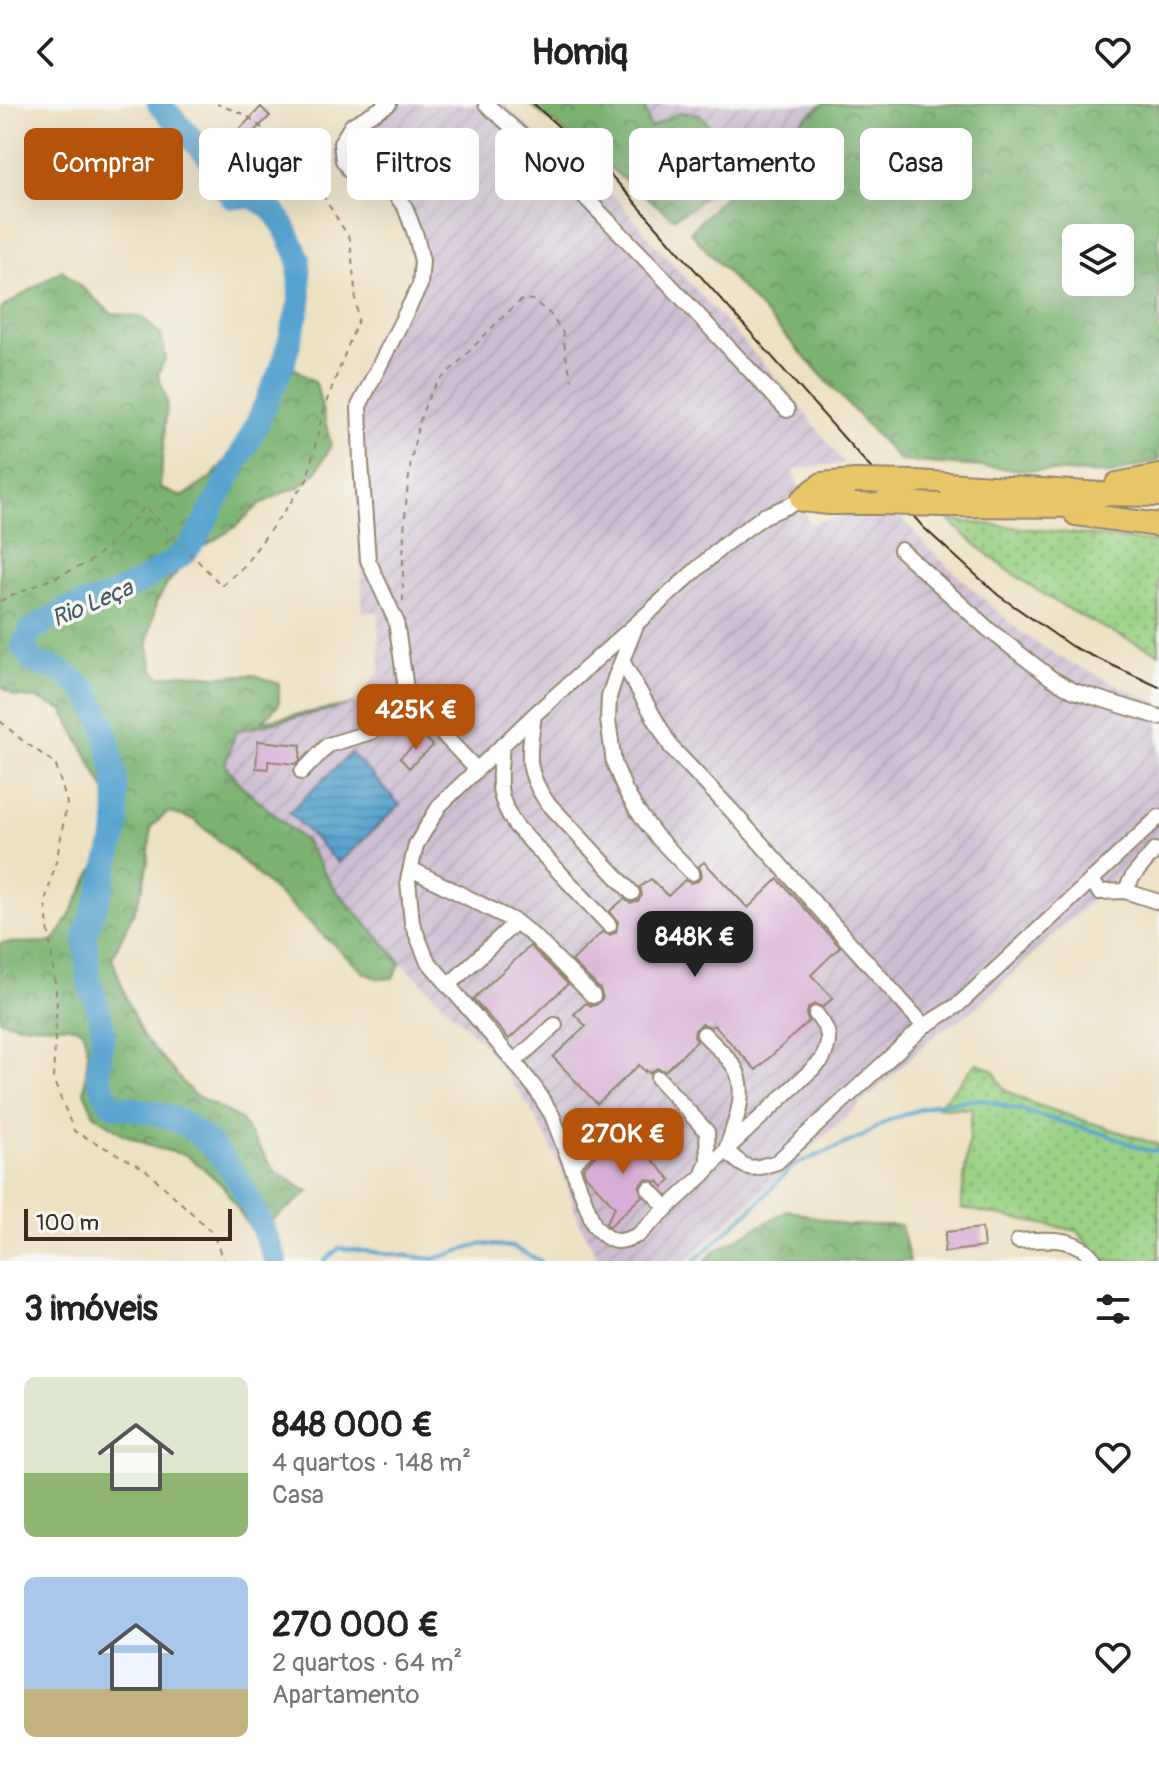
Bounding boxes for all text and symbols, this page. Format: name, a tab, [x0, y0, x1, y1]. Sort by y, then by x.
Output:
icon: back	[24, 30, 68, 74]
text: Homiq	[531, 30, 628, 75]
icon: heart	[1091, 30, 1135, 74]
chip: Comprar	[24, 128, 183, 200]
chip: Alugar	[199, 128, 331, 200]
chip: Filtros	[347, 128, 479, 200]
chip: Novo	[495, 128, 613, 200]
chip: Apartamento	[629, 128, 844, 200]
chip: Casa	[860, 128, 972, 200]
map controls	[1062, 224, 1134, 296]
button: layers	[1062, 224, 1134, 296]
water label: Rio Leça	[47, 573, 139, 633]
pin: 425K €	[351, 684, 481, 752]
text: 425K €	[375, 694, 457, 726]
pin: 848K €	[630, 911, 760, 979]
text: 848K €	[655, 921, 735, 953]
pin: 270K €	[558, 1108, 688, 1176]
text: 270K €	[581, 1118, 665, 1150]
scale bar	[24, 1205, 232, 1241]
text: 100 m	[36, 1209, 99, 1237]
icon: filters	[1091, 1287, 1135, 1331]
text: 3 imóveis	[24, 1288, 158, 1331]
text: 848 000 €	[272, 1404, 433, 1447]
icon: home	[88, 1409, 184, 1505]
icon: heart	[1091, 1435, 1135, 1479]
text: 4 quartos · 148 m²	[272, 1447, 471, 1479]
text: Casa	[272, 1479, 324, 1511]
text: 270 000 €	[272, 1604, 439, 1647]
icon: home	[88, 1609, 184, 1705]
icon: heart	[1091, 1635, 1135, 1679]
text: 2 quartos · 64 m²	[272, 1647, 462, 1679]
text: Apartamento	[272, 1679, 419, 1711]

